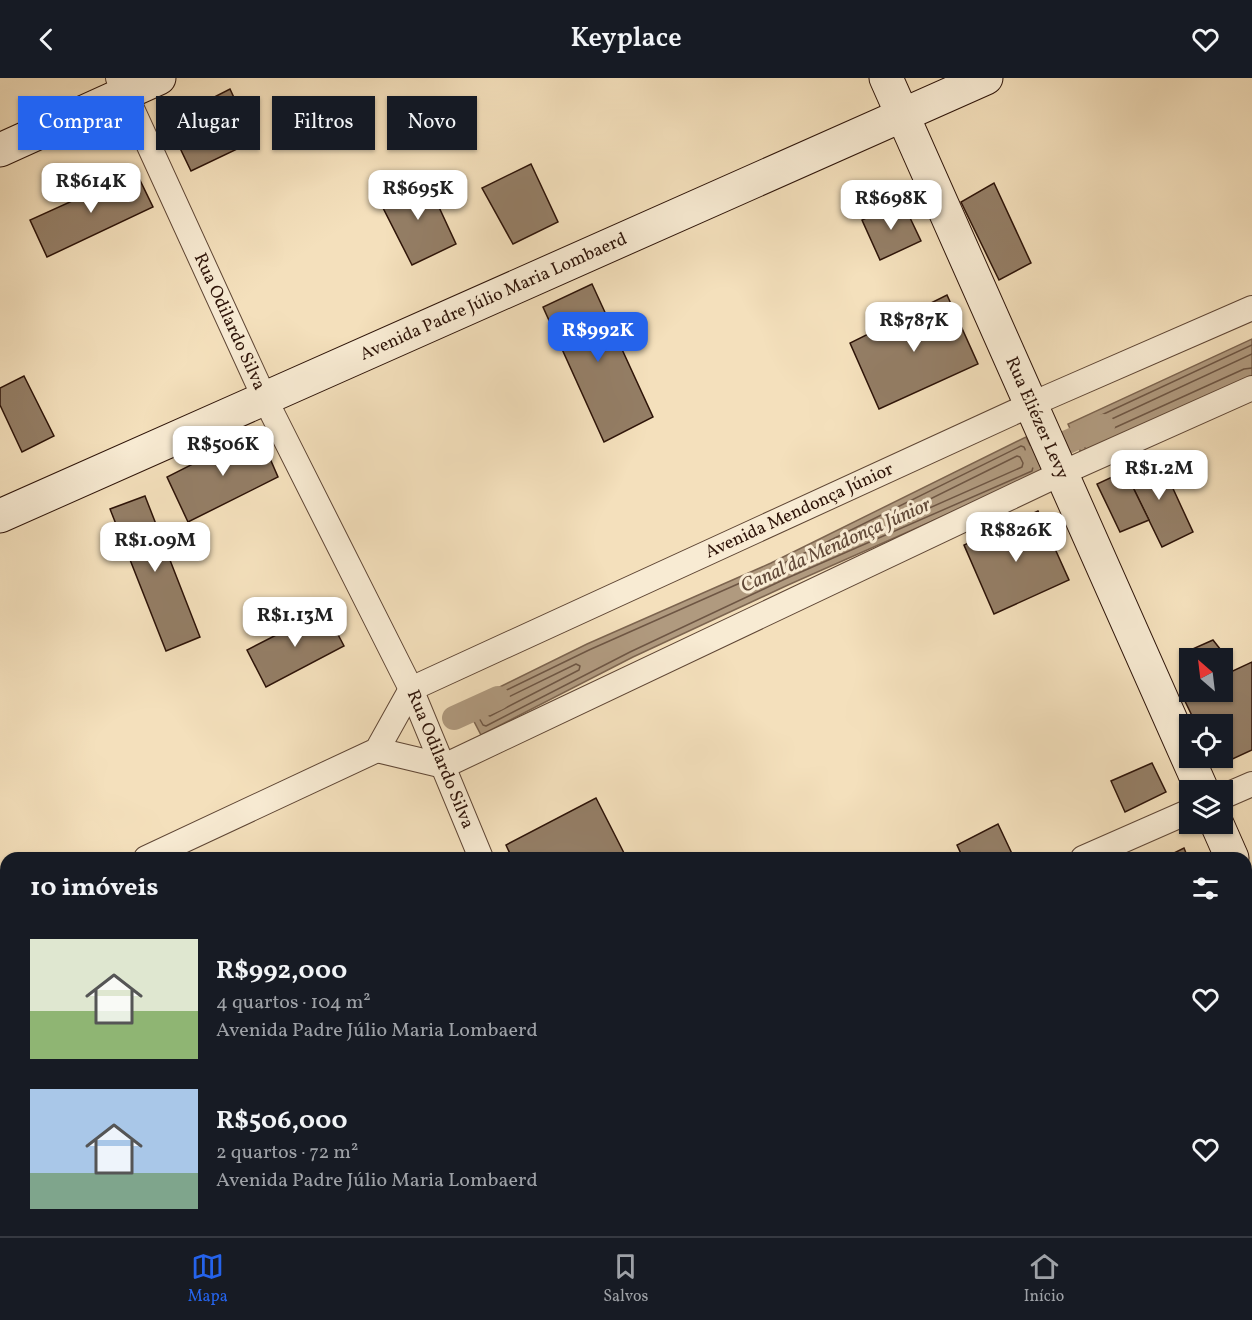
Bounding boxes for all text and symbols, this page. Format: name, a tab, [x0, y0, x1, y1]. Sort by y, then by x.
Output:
text: Keyplace	[570, 20, 682, 58]
icon: back	[30, 23, 63, 56]
icon: heart	[1189, 23, 1222, 56]
chip: Comprar	[18, 96, 144, 150]
chip: Alugar	[156, 96, 260, 150]
chip: Filtros	[272, 96, 375, 150]
chip: Novo	[387, 96, 477, 150]
pin: R$614K	[42, 163, 140, 214]
text: R$614K	[56, 168, 126, 196]
pin: R$695K	[369, 170, 467, 221]
text: R$695K	[382, 175, 454, 203]
pin: R$698K	[842, 180, 940, 231]
text: R$698K	[855, 185, 927, 213]
street label: Avenida Padre Júlio Maria Lombaerd	[356, 227, 631, 367]
street label: Rua Odilardo Silva	[187, 249, 272, 394]
pin: R$787K	[865, 302, 963, 353]
text: R$787K	[879, 307, 949, 335]
pin: R$992K	[549, 312, 647, 363]
text: R$992K	[562, 317, 634, 345]
street label: Rua Eliézer Levy	[999, 353, 1075, 483]
pin: R$506K	[174, 426, 272, 477]
text: R$506K	[187, 431, 259, 459]
pin: R$1.2M	[1110, 450, 1208, 501]
text: R$1.2M	[1125, 455, 1193, 483]
street label: Avenida Mendonça Júnior	[701, 457, 898, 565]
water label: Canal da Mendonça Júnior	[736, 491, 936, 601]
pin: R$826K	[967, 512, 1065, 563]
text: R$826K	[980, 517, 1052, 545]
pin: R$1.09M	[100, 522, 210, 573]
text: R$1.09M	[114, 527, 196, 555]
pin: R$1.13M	[240, 597, 350, 648]
text: R$1.13M	[257, 602, 333, 630]
north arrow	[1179, 648, 1233, 702]
map controls	[1179, 648, 1233, 834]
street label: Rua Odilardo Silva	[400, 686, 480, 833]
button: locate	[1179, 714, 1233, 768]
button: layers	[1179, 780, 1233, 834]
text: 10 imóveis	[30, 870, 159, 906]
icon: filters	[1189, 872, 1222, 905]
text: R$992,000	[216, 953, 347, 989]
icon: home	[78, 963, 150, 1035]
icon: heart	[1189, 983, 1222, 1016]
text: 4 quartos · 104 m²	[216, 989, 371, 1017]
text: Avenida Padre Júlio Maria Lombaerd	[216, 1017, 538, 1045]
text: R$506,000	[216, 1103, 348, 1139]
icon: home	[78, 1113, 150, 1185]
icon: heart	[1189, 1133, 1222, 1166]
text: 2 quartos · 72 m²	[216, 1139, 358, 1167]
text: Avenida Padre Júlio Maria Lombaerd	[216, 1167, 538, 1195]
tab: Mapa	[188, 1250, 228, 1308]
tab: Salvos	[603, 1250, 648, 1308]
tab: Início	[1024, 1250, 1064, 1308]

